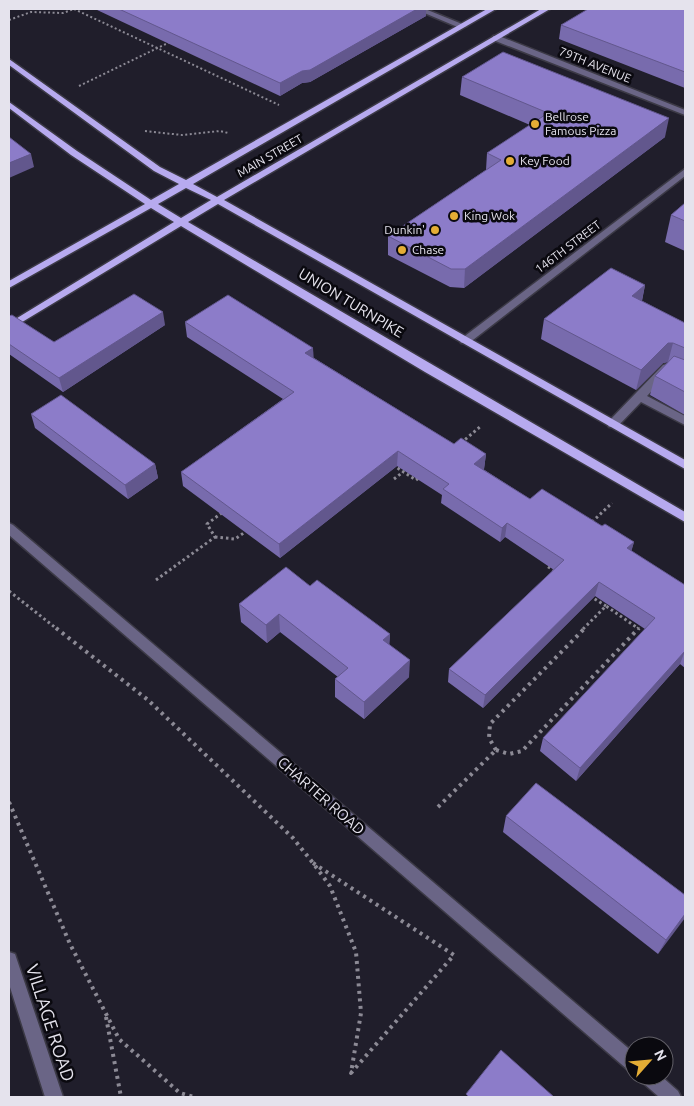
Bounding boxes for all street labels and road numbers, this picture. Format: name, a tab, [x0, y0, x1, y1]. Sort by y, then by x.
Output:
street label: 79TH AVENUE	[557, 44, 633, 85]
street label: MAIN STREET	[235, 131, 305, 179]
street label: 146TH STREET	[532, 218, 603, 275]
street label: UNION TURNPIKE	[296, 264, 407, 341]
street label: CHARTER ROAD	[274, 753, 368, 838]
street label: VILLAGE ROAD	[23, 962, 79, 1084]

